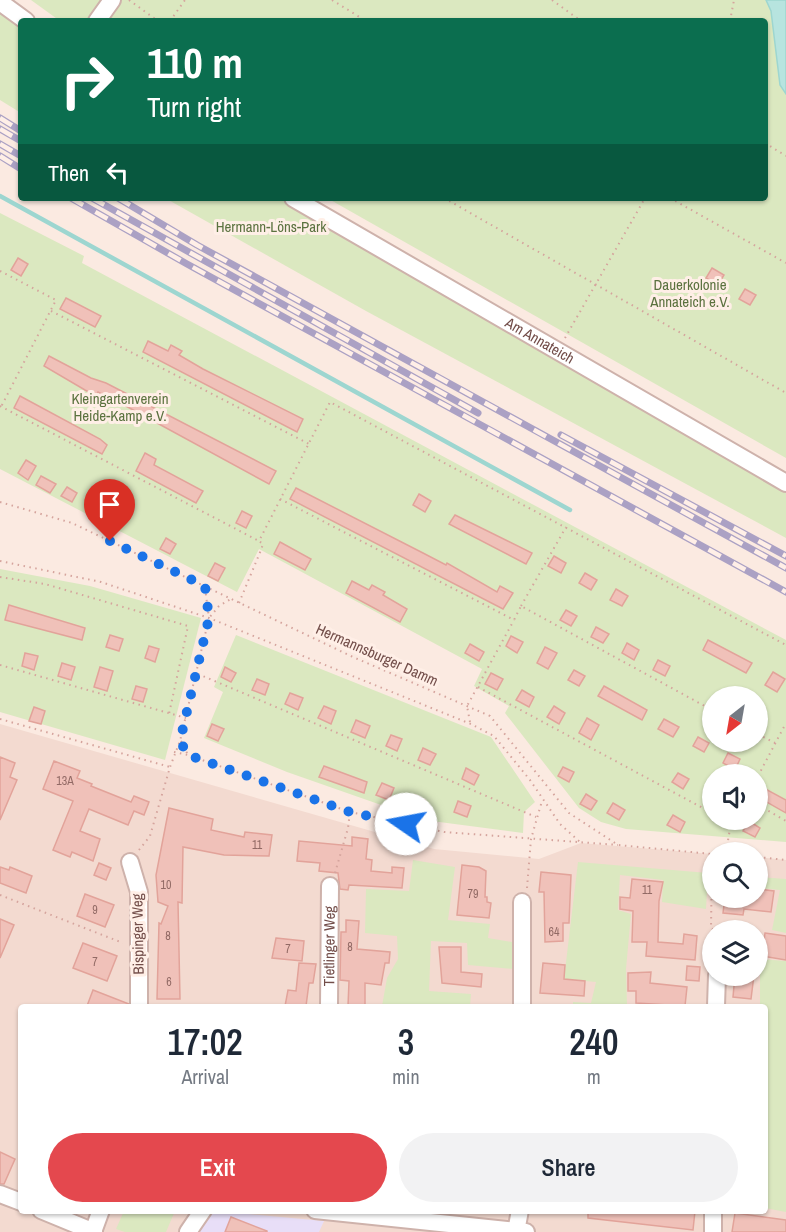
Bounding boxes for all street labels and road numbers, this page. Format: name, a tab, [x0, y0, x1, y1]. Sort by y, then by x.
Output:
street label: Am Annateich	[501, 311, 578, 368]
street label: Hermannsburger Damm	[313, 618, 442, 691]
street label: Bispinger Weg	[126, 893, 149, 975]
street label: Tietlinger Weg	[318, 906, 340, 986]

